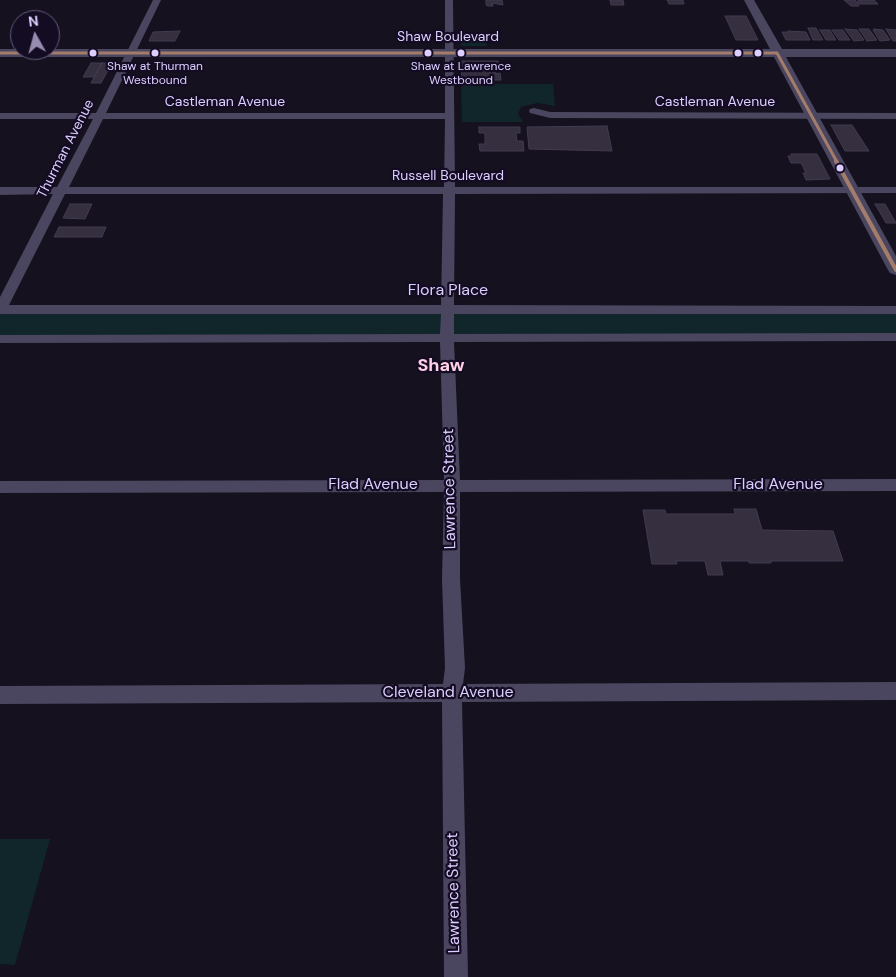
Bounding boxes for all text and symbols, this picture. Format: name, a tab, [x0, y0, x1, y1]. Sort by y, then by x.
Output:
north arrow	[10, 10, 60, 60]
text: N	[27, 12, 39, 31]
street label: Shaw Boulevard	[397, 29, 499, 45]
unlabelled marker	[88, 48, 98, 58]
marker: Shaw at Thurman Westbound	[150, 48, 160, 58]
unlabelled marker	[423, 48, 433, 58]
marker: Shaw at Lawrence Westbound	[456, 48, 466, 58]
unlabelled marker	[733, 48, 743, 58]
unlabelled marker	[753, 48, 763, 58]
place label: Shaw at Thurman Westbound	[107, 60, 203, 88]
place label: Shaw at Lawrence Westbound	[411, 60, 511, 88]
street label: Castleman Avenue	[165, 94, 285, 110]
street label: Castleman Avenue	[655, 94, 775, 110]
street label: Thurman Avenue	[34, 97, 98, 201]
unlabelled marker	[835, 163, 845, 173]
street label: Russell Boulevard	[392, 168, 504, 184]
street label: Flora Place	[408, 281, 488, 301]
district label: Shaw	[417, 355, 465, 377]
street label: Lawrence Street	[439, 428, 461, 550]
street label: Flad Avenue	[328, 475, 418, 495]
street label: Flad Avenue	[733, 475, 823, 495]
street label: Cleveland Avenue	[382, 683, 514, 703]
street label: Lawrence Street	[443, 832, 465, 954]

